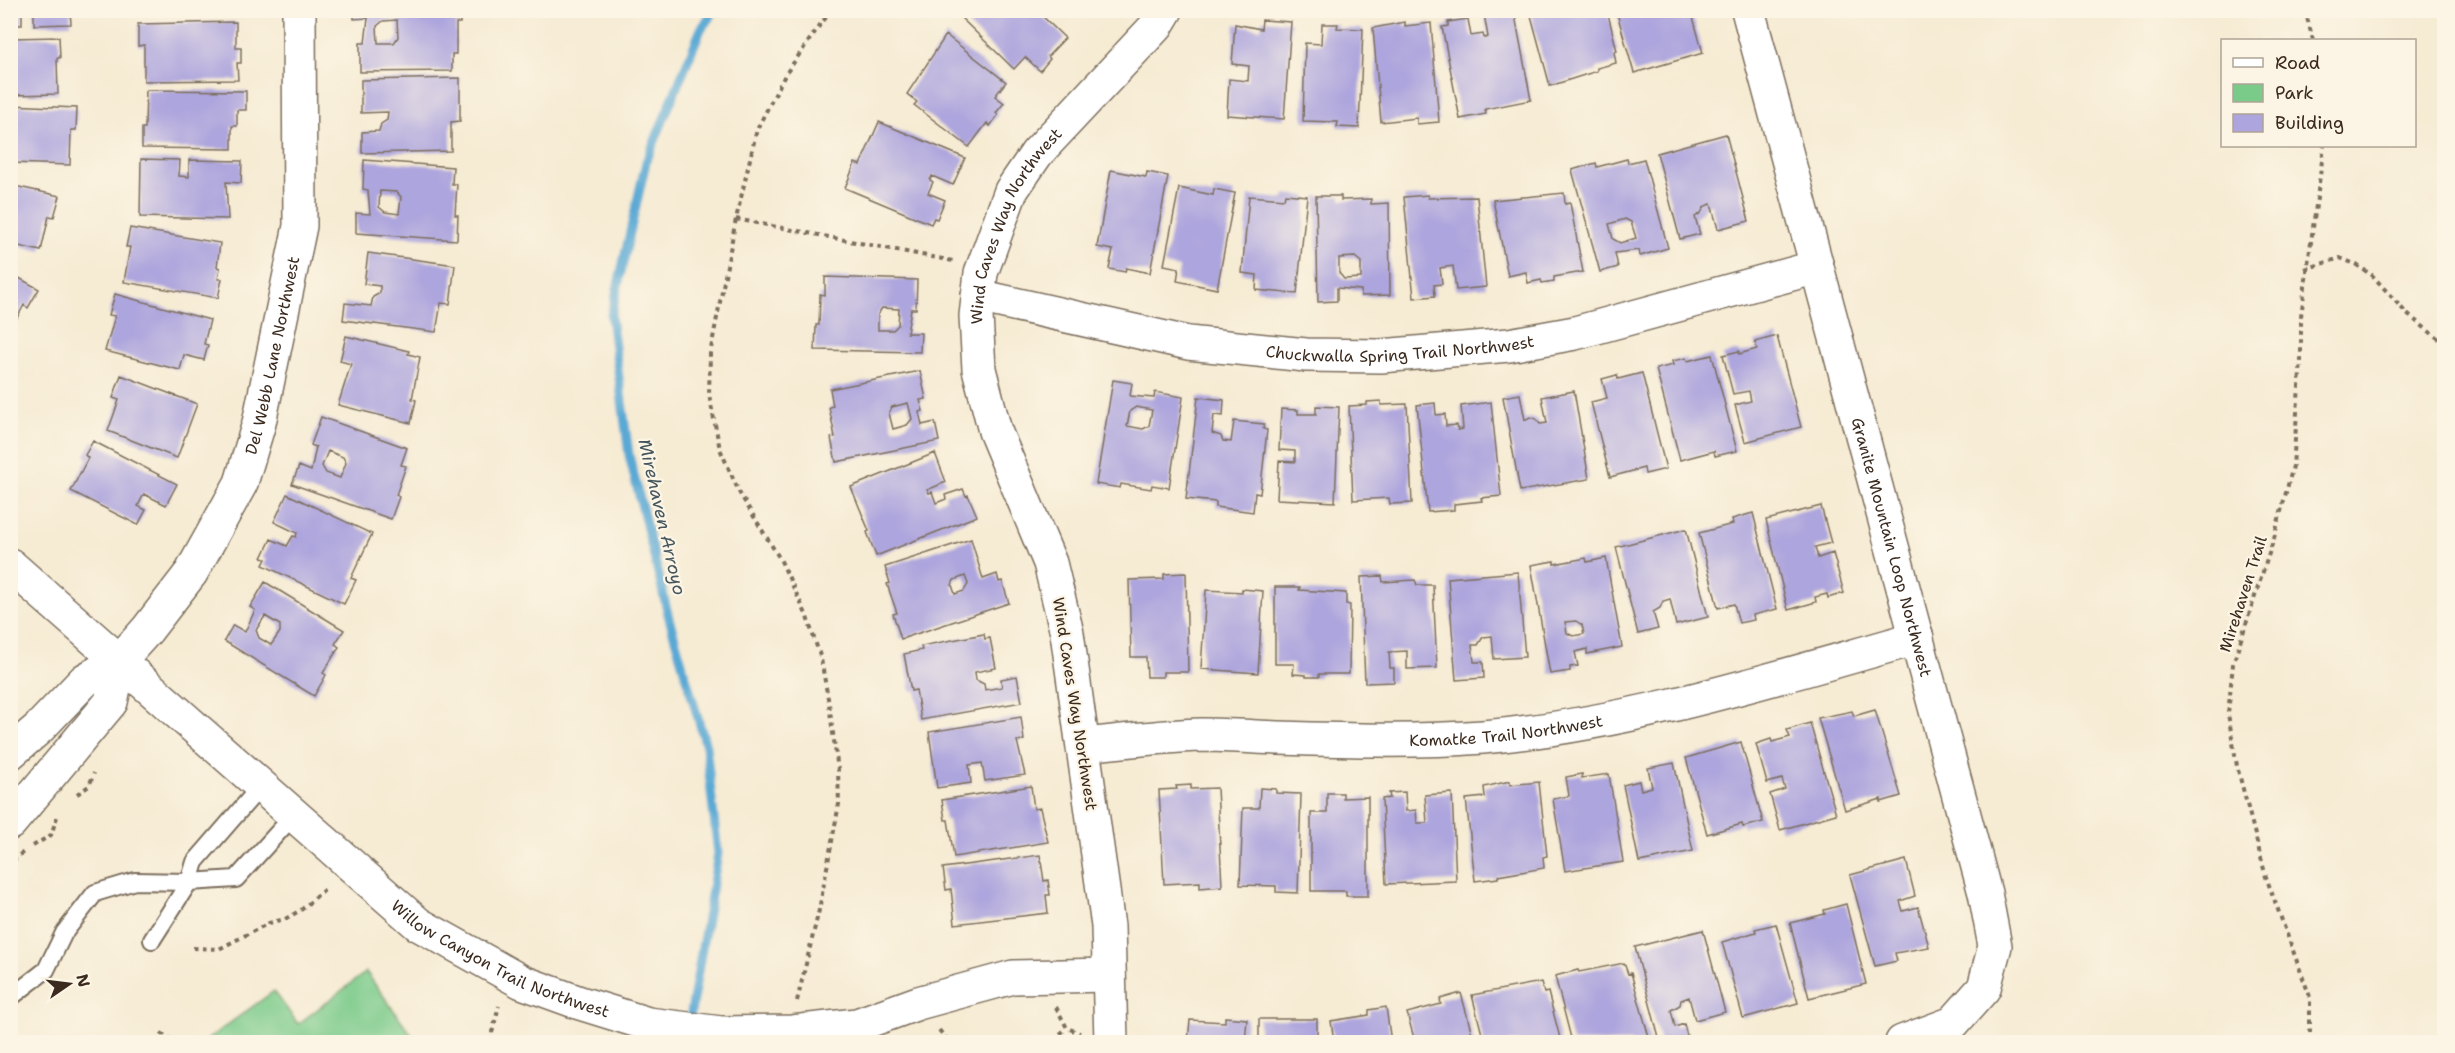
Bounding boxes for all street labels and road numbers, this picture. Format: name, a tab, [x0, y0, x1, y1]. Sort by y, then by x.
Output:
street label: Wind Caves Way Northwest	[965, 123, 1066, 325]
street label: Del Webb Lane Northwest	[240, 254, 304, 457]
street label: Chuckwalla Spring Trail Northwest	[1265, 330, 1536, 367]
street label: Granite Mountain Loop Northwest	[1847, 415, 1937, 679]
street label: Mirehaven Trail	[2214, 533, 2272, 655]
street label: Wind Caves Way Northwest	[1048, 596, 1102, 812]
street label: Komatke Trail Northwest	[1409, 710, 1604, 751]
street label: Willow Canyon Trail Northwest	[387, 895, 612, 1022]

